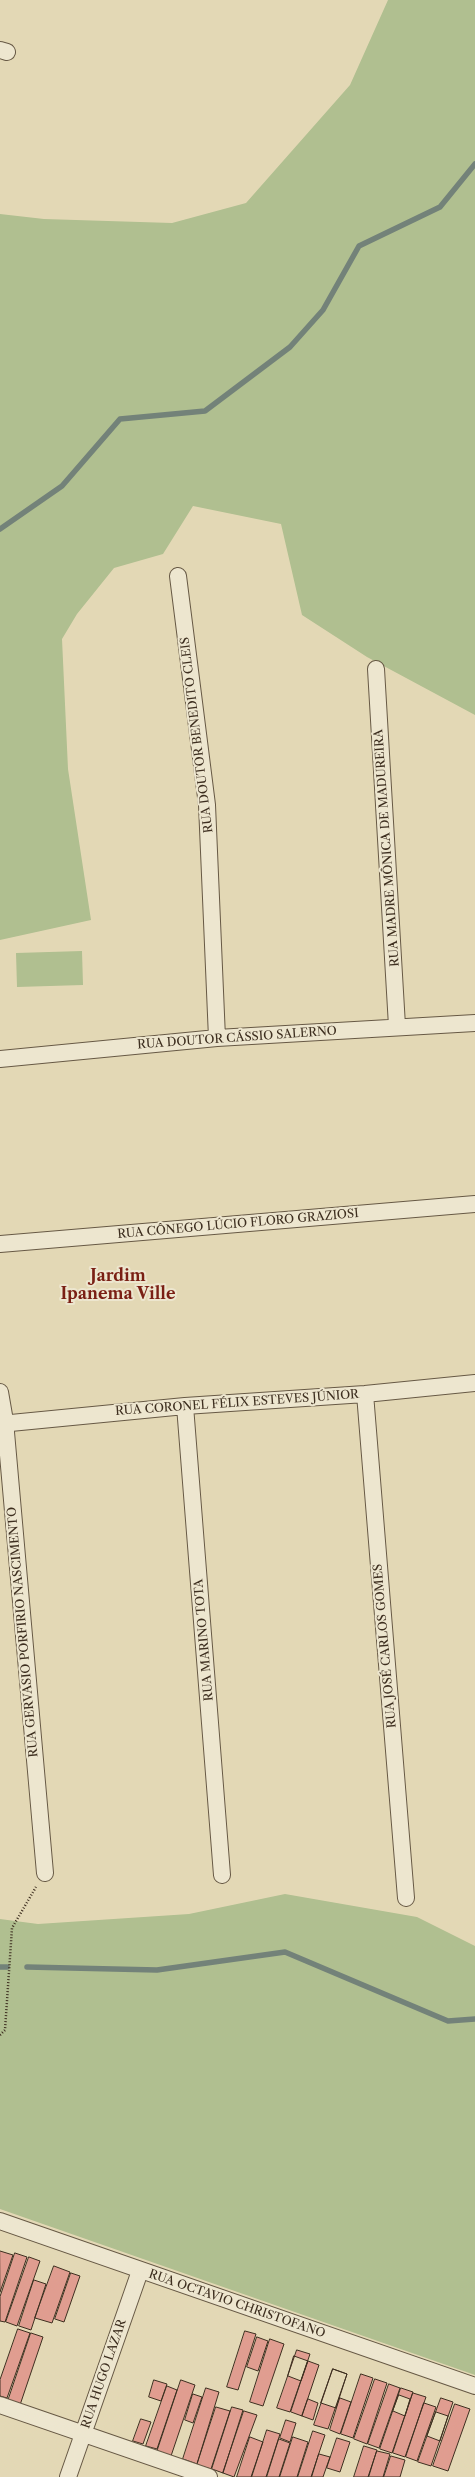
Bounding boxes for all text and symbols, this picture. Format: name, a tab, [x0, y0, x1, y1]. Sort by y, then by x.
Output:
street label: RUA DOUTOR BENEDITO CLEIS	[178, 636, 216, 834]
street label: RUA MADRE MÔNICA DE MADUREIRA	[372, 729, 402, 967]
street label: RUA DOUTOR CÁSSIO SALERNO	[137, 1024, 337, 1052]
street label: RUA CÔNEGO LÚCIO FLORO GRAZIOSI	[117, 1206, 359, 1242]
district label: Jardim Ipanema Ville	[61, 1266, 175, 1304]
street label: RUA CORONEL FÉLIX ESTEVES JÚNIOR	[115, 1387, 359, 1419]
street label: RUA GERVASIO PORFIRIO NASCIMENTO	[5, 1506, 41, 1758]
street label: RUA JOSÉ CARLOS GOMES	[371, 1563, 399, 1729]
street label: RUA MARINO TOTA	[191, 1578, 217, 1702]
street label: RUA OCTAVIO CHRISTOFANO	[147, 2267, 327, 2341]
street label: RUA HUGO LAZAR	[79, 2318, 129, 2430]

